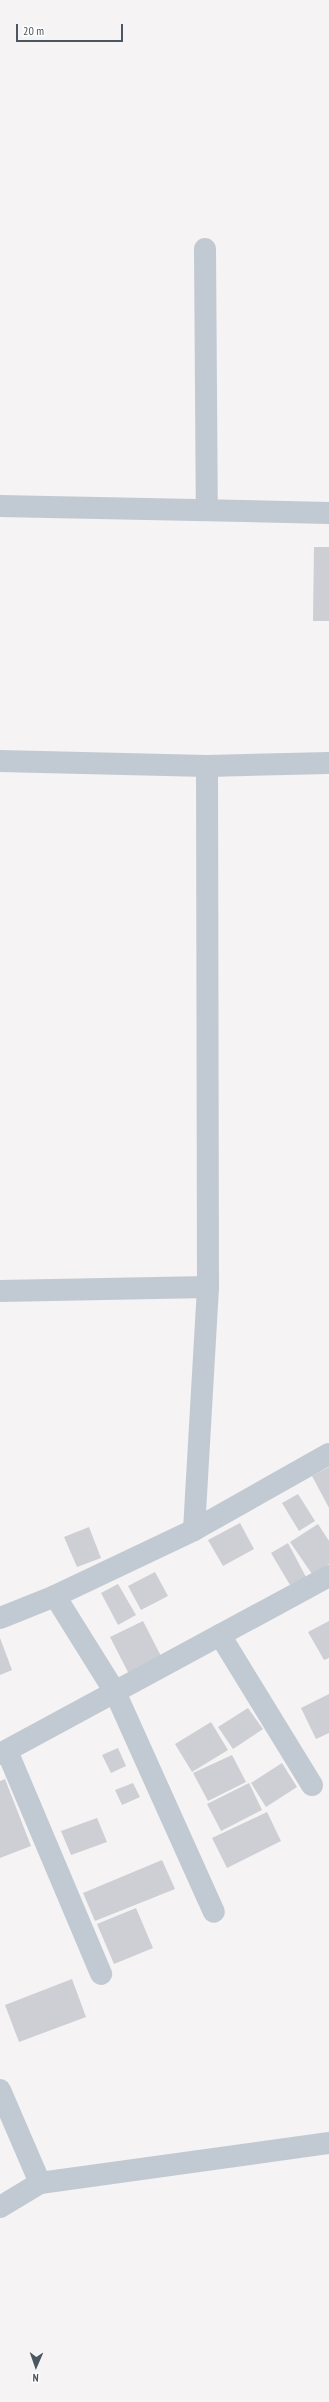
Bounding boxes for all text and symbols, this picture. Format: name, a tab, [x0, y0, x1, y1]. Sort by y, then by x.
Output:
scale bar	[18, 16, 125, 42]
text: 20 m	[23, 23, 44, 38]
north arrow	[16, 2346, 56, 2386]
text: N	[32, 2371, 39, 2385]

